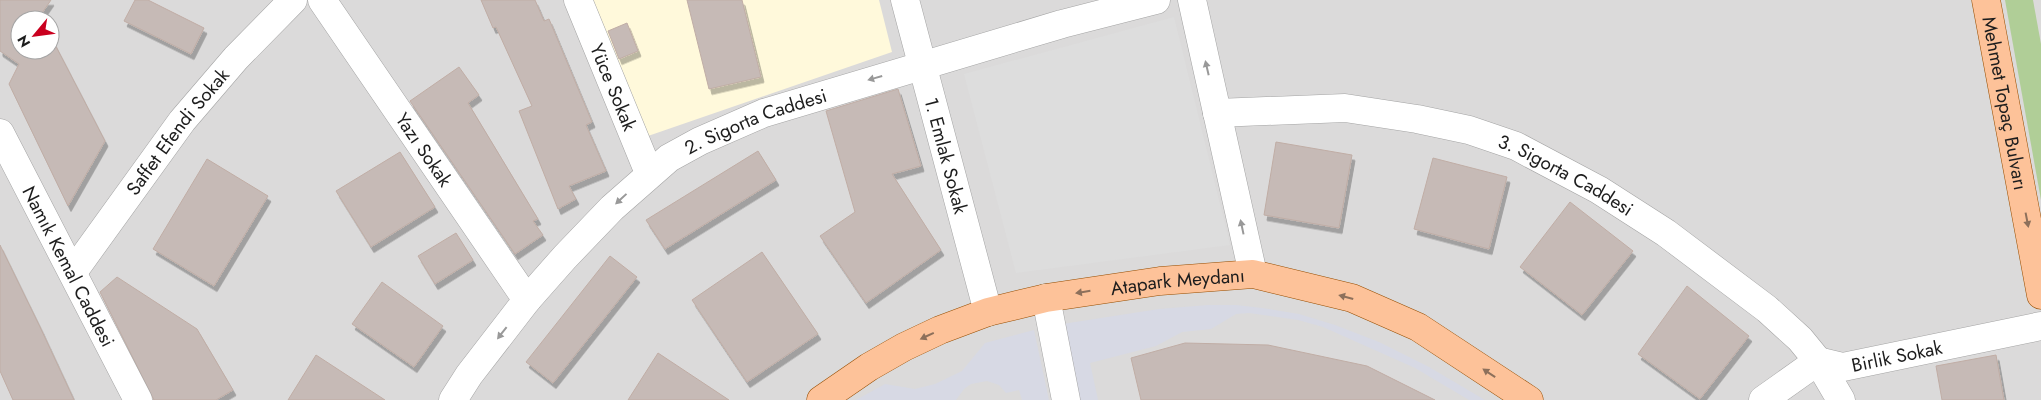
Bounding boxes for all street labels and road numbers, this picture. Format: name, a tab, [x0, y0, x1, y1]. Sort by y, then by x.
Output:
street label: Mehmet Topaç Bulvarı	[1975, 14, 2034, 192]
street label: Yüce Sokak	[583, 39, 643, 135]
street label: Saffet Efendi Sokak	[120, 62, 236, 201]
street label: 2. Sigorta Caddesi	[679, 82, 830, 161]
street label: 1. Emlak Sokak	[917, 94, 974, 218]
street label: Yazı Sokak	[389, 107, 459, 193]
street label: 3. Sigorta Caddesi	[1495, 128, 1638, 223]
street label: Namık Kemal Caddesi	[16, 181, 121, 352]
street label: Atapark Meydanı	[1109, 262, 1246, 302]
street label: Birlik Sokak	[1849, 334, 1945, 379]

